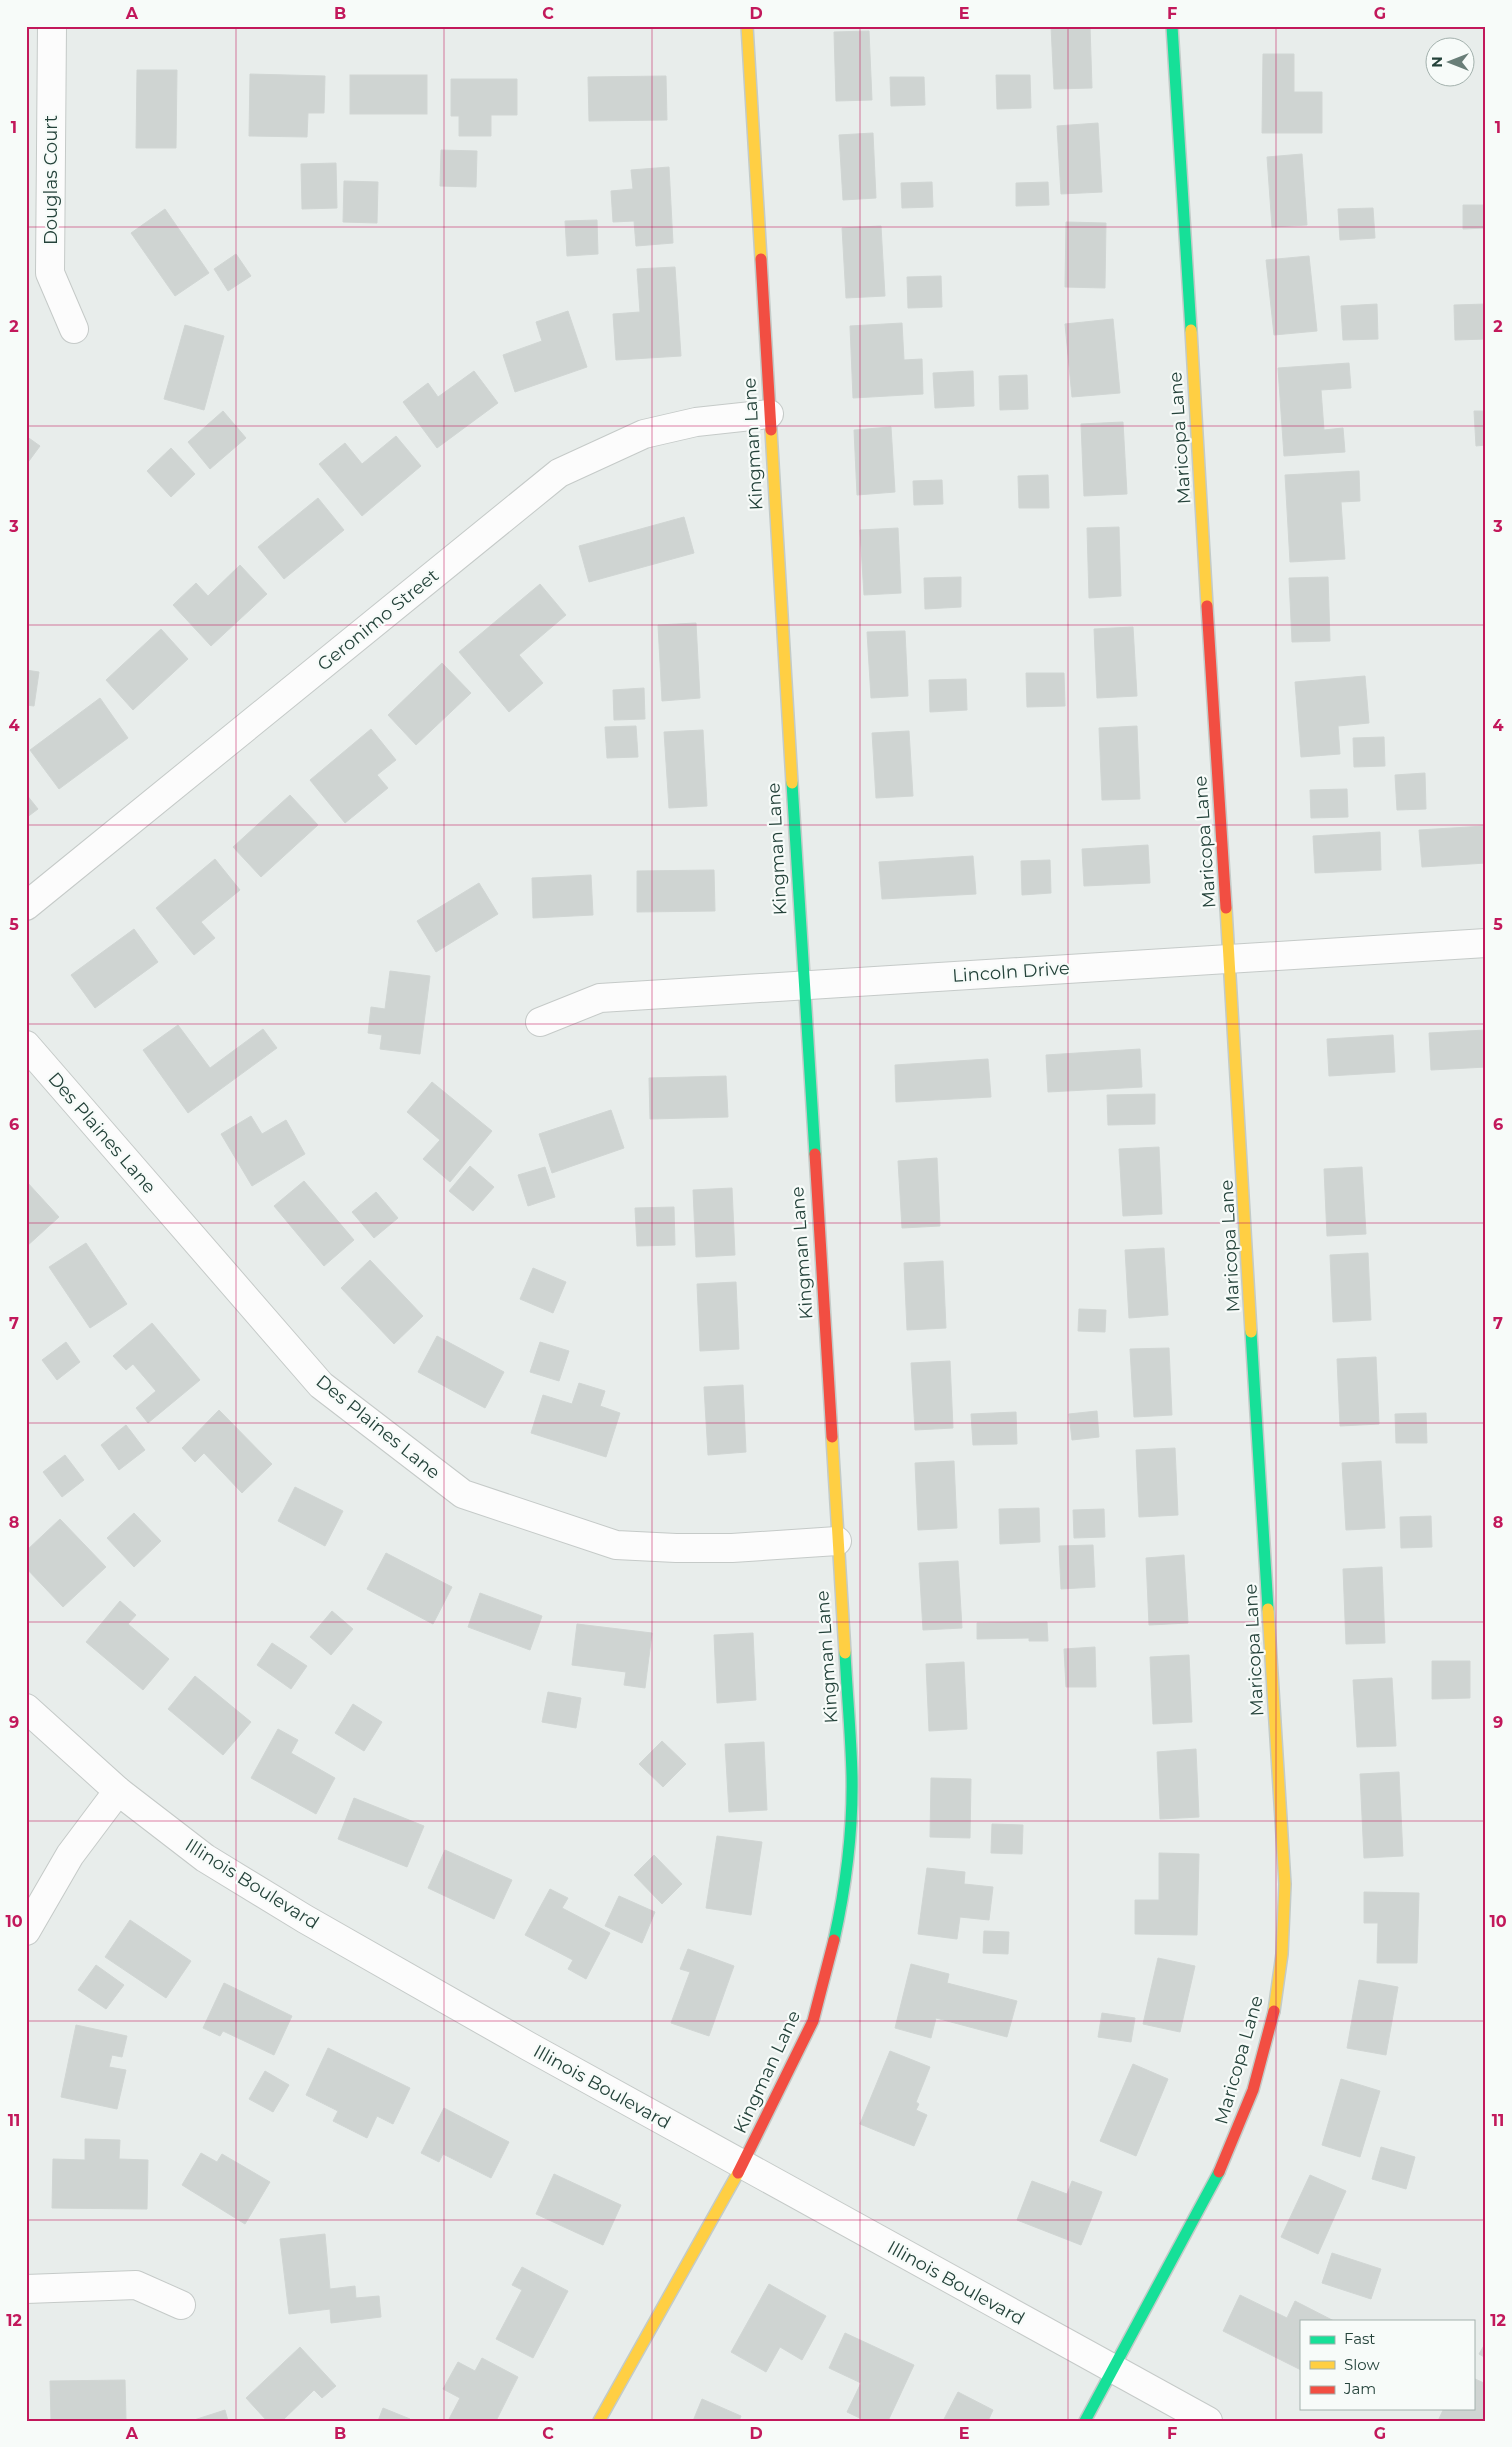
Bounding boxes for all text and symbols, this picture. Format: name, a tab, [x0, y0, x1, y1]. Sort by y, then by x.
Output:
text: A	[125, 4, 139, 23]
text: B	[334, 4, 346, 23]
text: C	[542, 4, 554, 23]
text: D	[749, 4, 763, 23]
text: E	[959, 4, 969, 23]
text: F	[1167, 4, 1177, 23]
text: G	[1374, 4, 1386, 23]
north arrow	[1424, 38, 1474, 88]
text: N	[1428, 56, 1446, 68]
street label: Douglas Court	[40, 115, 62, 245]
text: 1	[11, 118, 17, 137]
text: 1	[1495, 118, 1501, 137]
text: 2	[9, 317, 19, 336]
text: 2	[1493, 317, 1503, 336]
street label: Maricopa Lane	[1164, 371, 1196, 505]
street label: Kingman Lane	[739, 377, 767, 511]
text: 3	[8, 517, 19, 536]
text: 3	[1492, 517, 1503, 536]
street label: Geronimo Street	[313, 564, 443, 676]
text: 4	[8, 716, 20, 735]
text: 4	[1492, 716, 1504, 735]
street label: Maricopa Lane	[1189, 775, 1221, 909]
street label: Kingman Lane	[763, 782, 791, 916]
text: 5	[9, 915, 19, 934]
text: 5	[1493, 915, 1503, 934]
street label: Lincoln Drive	[952, 957, 1071, 987]
street label: Des Plaines Lane	[43, 1068, 161, 1198]
text: 6	[9, 1115, 19, 1134]
text: 6	[1493, 1115, 1503, 1134]
street label: Maricopa Lane	[1216, 1179, 1244, 1313]
street label: Kingman Lane	[786, 1186, 818, 1320]
text: 7	[9, 1314, 19, 1333]
text: 7	[1493, 1314, 1503, 1333]
street label: Des Plaines Lane	[312, 1370, 445, 1484]
text: 8	[9, 1513, 19, 1532]
text: 8	[1493, 1513, 1503, 1532]
street label: Maricopa Lane	[1240, 1583, 1268, 1717]
street label: Kingman Lane	[811, 1590, 843, 1724]
text: 9	[9, 1713, 19, 1732]
text: 9	[1493, 1713, 1503, 1732]
street label: Illinois Boulevard	[181, 1834, 323, 1934]
text: 10	[5, 1912, 23, 1931]
text: 10	[1489, 1912, 1507, 1931]
street label: Maricopa Lane	[1210, 1993, 1268, 2127]
street label: Kingman Lane	[729, 2007, 805, 2137]
street label: Illinois Boulevard	[530, 2040, 674, 2134]
text: 11	[8, 2111, 20, 2130]
text: 11	[1492, 2111, 1504, 2130]
street label: Illinois Boulevard	[884, 2236, 1028, 2330]
text: 12	[6, 2311, 22, 2330]
text: 12	[1490, 2311, 1506, 2330]
legend	[1300, 2320, 1474, 2410]
text: Fast	[1344, 2329, 1375, 2348]
text: Slow	[1344, 2355, 1380, 2374]
text: Jam	[1343, 2379, 1376, 2398]
text: A	[125, 2424, 139, 2443]
text: B	[334, 2424, 346, 2443]
text: C	[542, 2424, 554, 2443]
text: D	[749, 2424, 763, 2443]
text: E	[959, 2424, 969, 2443]
text: F	[1167, 2424, 1177, 2443]
text: G	[1374, 2424, 1386, 2443]

